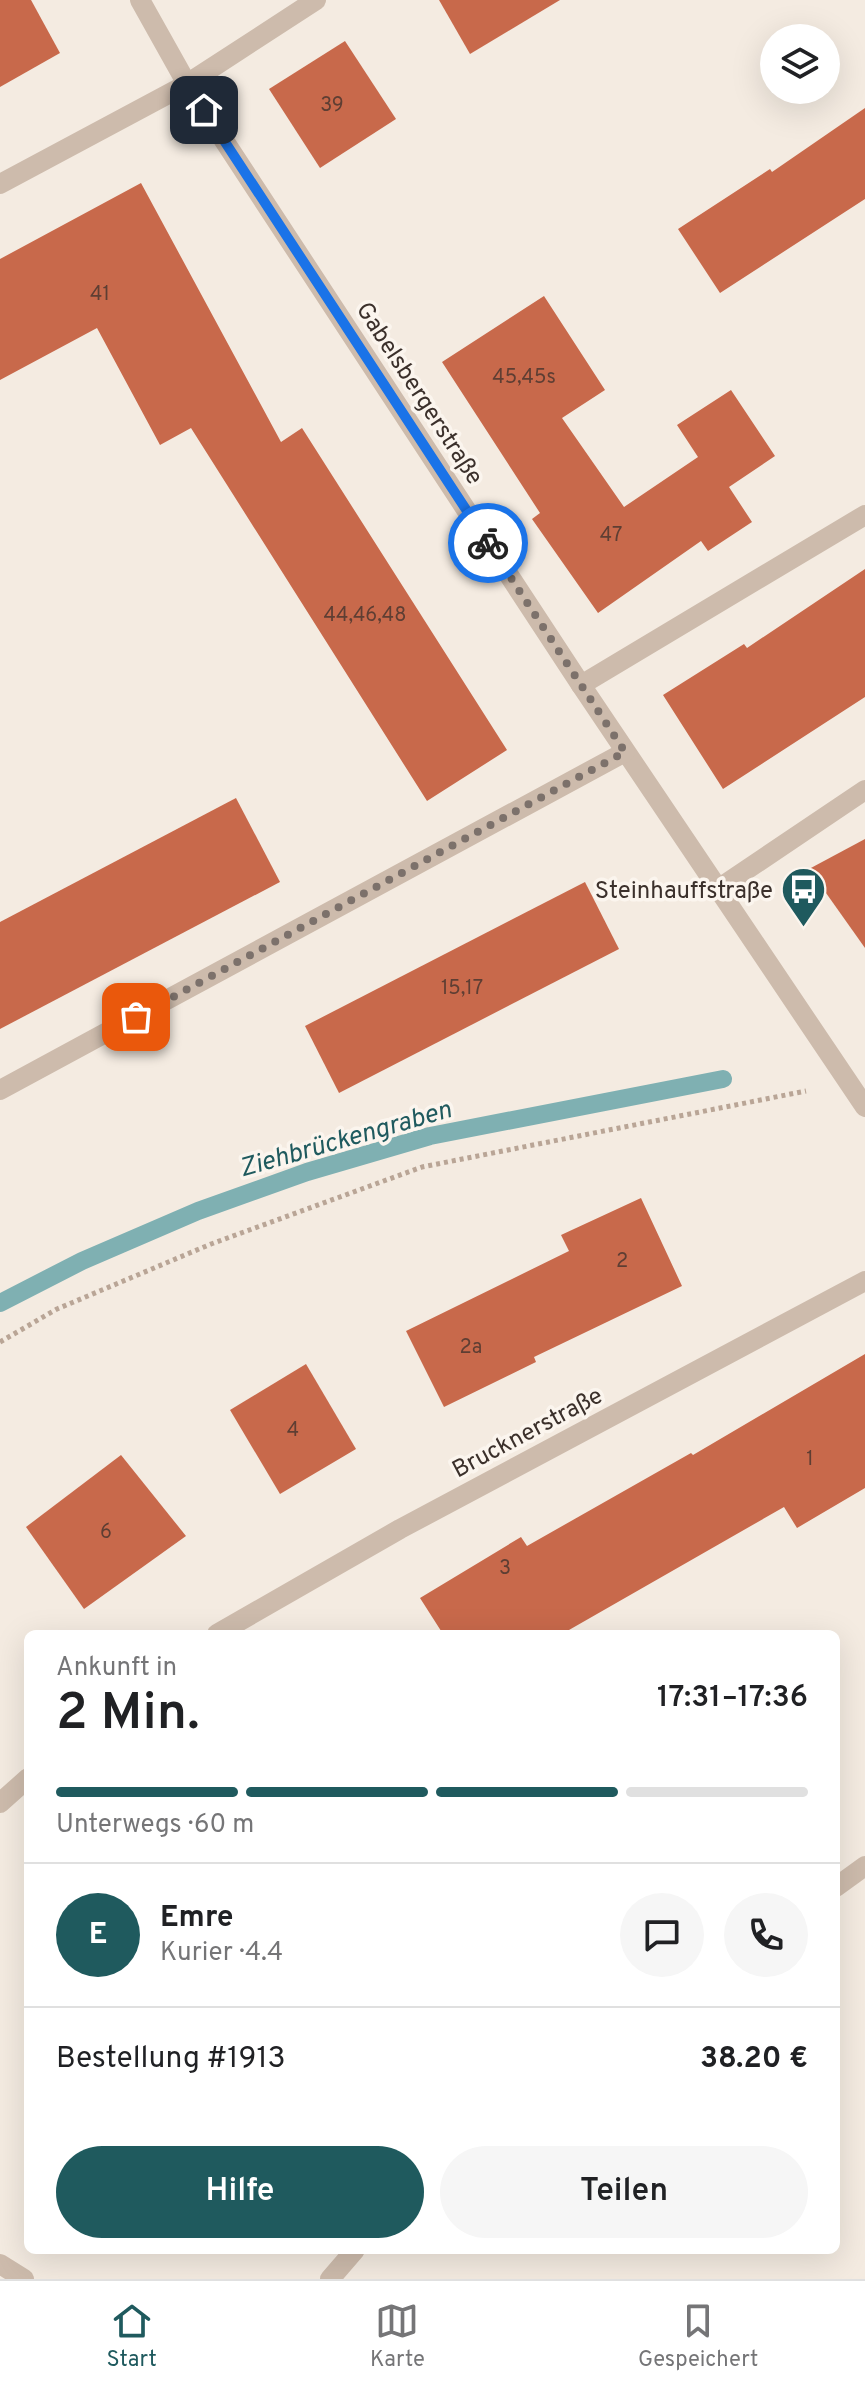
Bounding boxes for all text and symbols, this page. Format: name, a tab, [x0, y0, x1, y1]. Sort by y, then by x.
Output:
map controls	[760, 24, 840, 104]
button: layers	[760, 24, 840, 104]
pin	[170, 76, 238, 144]
icon: home	[182, 88, 226, 132]
house number: 39	[320, 93, 344, 119]
house number: 41	[90, 282, 110, 308]
street label: Gabelsbergerstraße	[348, 297, 489, 491]
house number: 45,45s	[492, 365, 556, 391]
courier	[448, 503, 528, 583]
icon: bike	[466, 521, 510, 565]
house number: 47	[600, 523, 622, 549]
house number: 44,46,48	[324, 603, 406, 629]
bus stop icon: Steinhauffstraße	[780, 866, 828, 929]
place label: Steinhauffstraße	[595, 877, 773, 907]
house number: 15,17	[441, 976, 483, 1002]
pin	[102, 983, 170, 1051]
icon: bag	[114, 995, 158, 1039]
water label: Ziehbrückengraben	[236, 1094, 456, 1186]
house number: 2	[616, 1249, 628, 1275]
house number: 2a	[460, 1335, 482, 1361]
street label: Brucknerstraße	[448, 1382, 608, 1486]
house number: 4	[287, 1418, 299, 1444]
house number: 1	[806, 1447, 814, 1473]
house number: 6	[100, 1520, 112, 1546]
house number: 3	[499, 1556, 511, 1582]
text: Ankunft in	[56, 1652, 177, 1685]
text: 17:31–17:36	[657, 1680, 808, 1717]
text: 2 Min.	[56, 1682, 200, 1748]
text: Unterwegs · 60 m	[56, 1809, 254, 1842]
button: chat	[620, 1893, 704, 1977]
button: phone	[724, 1893, 808, 1977]
text: Emre	[160, 1900, 233, 1937]
text: E	[89, 1917, 107, 1954]
text: Kurier · 4.4	[160, 1937, 283, 1970]
text: Bestellung #1913	[56, 2041, 286, 2078]
text: 38.20 €	[700, 2041, 808, 2078]
button: Hilfe	[56, 2146, 424, 2238]
button: Teilen	[440, 2146, 808, 2238]
tab: Start	[107, 2299, 157, 2374]
tab: Karte	[370, 2299, 425, 2374]
tab: Gespeichert	[638, 2299, 758, 2374]

